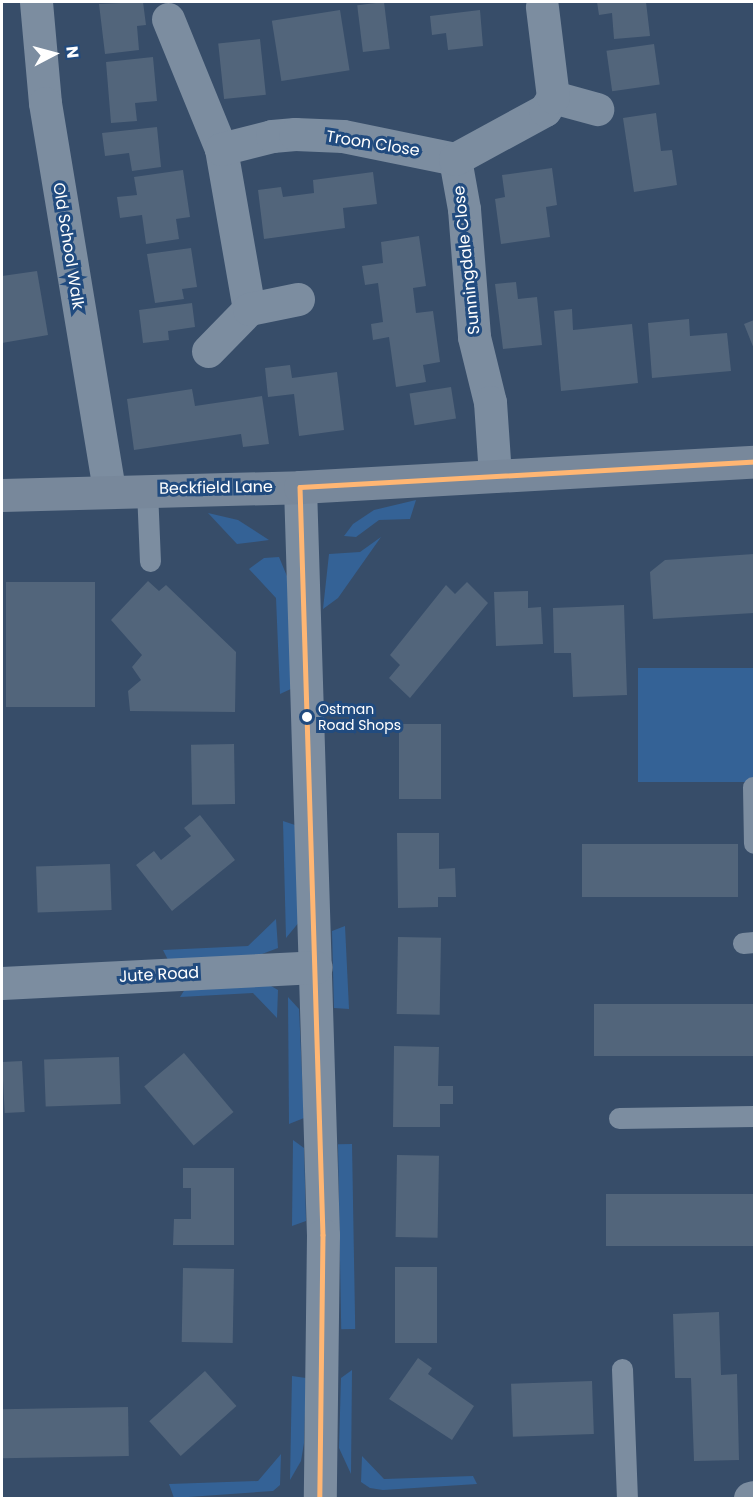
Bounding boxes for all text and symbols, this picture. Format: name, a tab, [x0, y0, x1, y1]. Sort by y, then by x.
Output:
north arrow	[24, 24, 84, 84]
text: N	[60, 45, 84, 59]
street label: Troon Close	[325, 127, 421, 161]
street label: Old School Walk	[48, 181, 88, 311]
street label: Sunningdale Close	[450, 185, 484, 335]
street label: Beckfield Lane	[159, 477, 273, 499]
place label: Ostman Road Shops	[318, 701, 401, 734]
marker: Ostman Road Shops	[301, 711, 313, 723]
street label: Jute Road	[118, 963, 200, 987]

